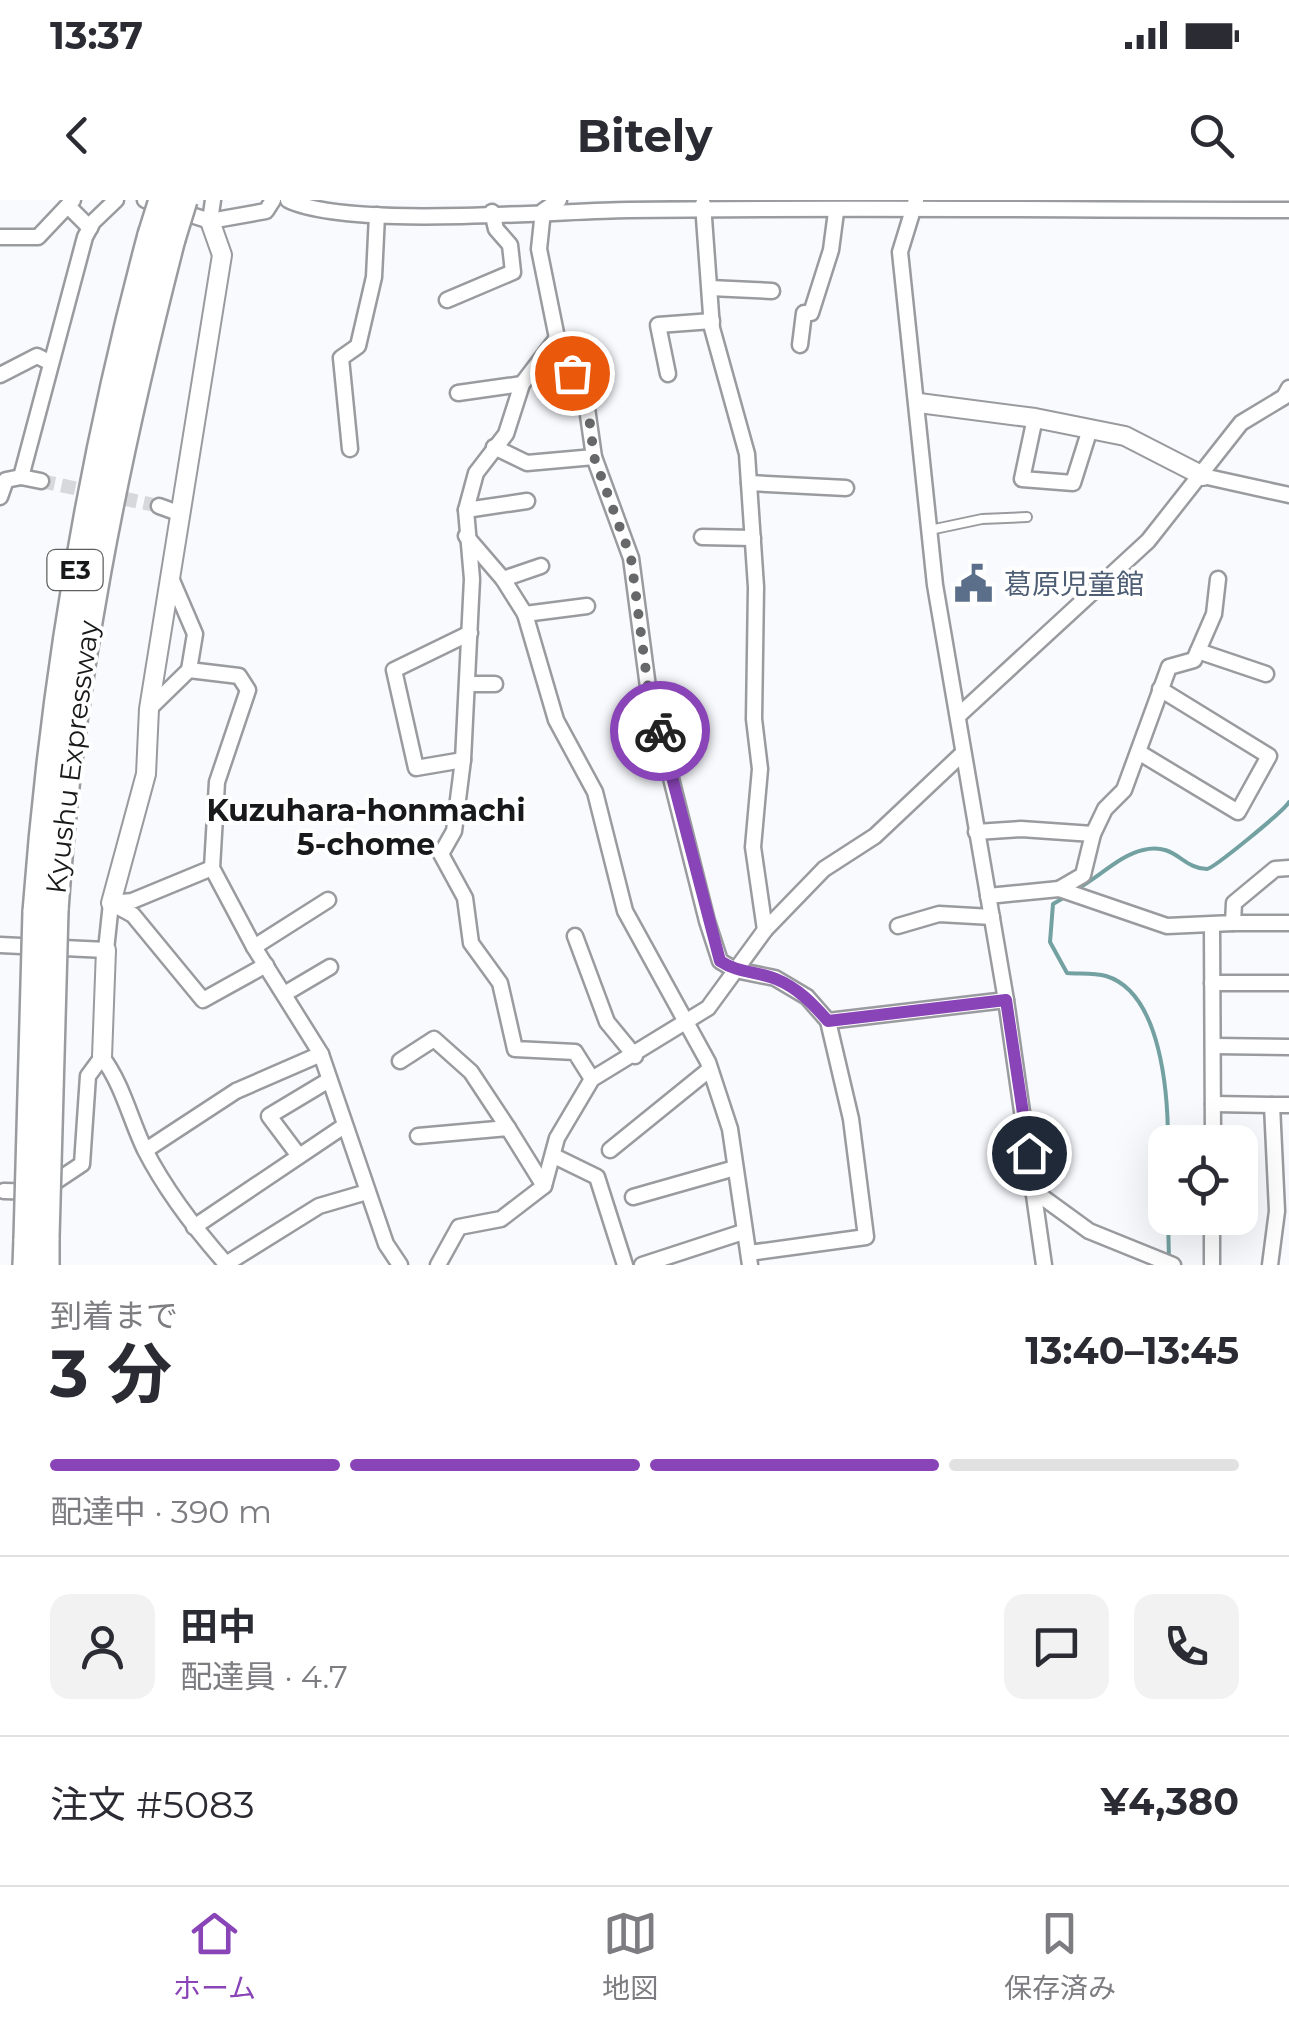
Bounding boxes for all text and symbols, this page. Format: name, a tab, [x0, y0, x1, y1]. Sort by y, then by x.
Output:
text: 13:37	[50, 12, 143, 59]
icon: back	[50, 108, 105, 163]
text: Bitely	[577, 108, 712, 163]
icon: search	[1184, 108, 1239, 163]
pin	[530, 331, 615, 416]
icon: bag	[545, 346, 600, 401]
road number: E3	[48, 550, 102, 590]
public building icon: 葛原児童館	[953, 563, 995, 605]
place label: 葛原児童館	[1004, 567, 1144, 601]
street label: Kyushu Expressway	[38, 618, 106, 896]
courier	[610, 681, 710, 781]
icon: bike	[633, 704, 688, 759]
district label: Kuzuhara-honmachi 5-chome	[206, 792, 526, 863]
pin	[987, 1111, 1072, 1196]
map controls	[1148, 1125, 1258, 1235]
button: locate	[1148, 1125, 1258, 1235]
icon: home	[1002, 1126, 1057, 1181]
text: 到着まで	[50, 1296, 178, 1335]
text: 13:40–13:45	[1025, 1327, 1239, 1374]
text: 3 分	[50, 1334, 172, 1413]
text: 配達中 · 390 m	[50, 1492, 272, 1531]
button: person	[50, 1594, 155, 1699]
button: chat	[1004, 1594, 1109, 1699]
button: phone	[1134, 1594, 1239, 1699]
text: 田中	[180, 1603, 256, 1650]
text: 配達員 · 4.7	[180, 1657, 348, 1696]
text: ¥4,380	[1101, 1778, 1239, 1825]
text: 注文 #5083	[50, 1781, 255, 1828]
tab: ホーム	[173, 1906, 256, 2006]
tab: 地図	[602, 1906, 658, 2006]
tab: 保存済み	[1004, 1906, 1116, 2006]

